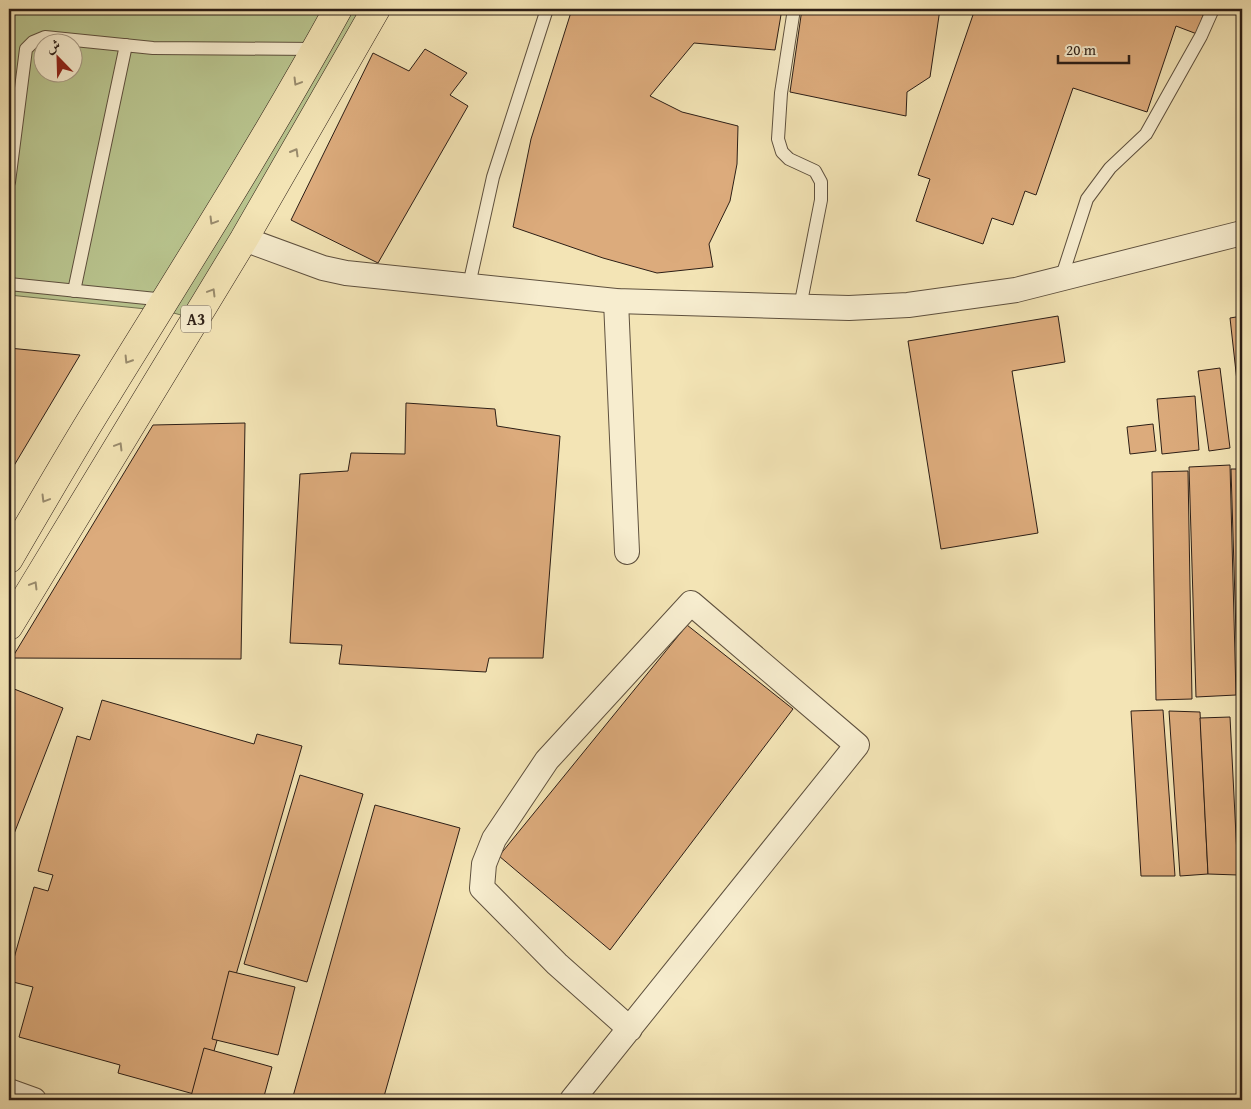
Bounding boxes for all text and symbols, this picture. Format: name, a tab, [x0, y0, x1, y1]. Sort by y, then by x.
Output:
north arrow	[32, 32, 82, 82]
scale bar	[1058, 32, 1130, 64]
text: ش	[43, 34, 63, 58]
text: 20 m	[1066, 39, 1097, 60]
one-way arrow	[293, 76, 303, 85]
one-way arrow	[288, 148, 298, 157]
one-way arrow	[210, 216, 220, 225]
one-way arrow	[206, 288, 216, 297]
road number: A3	[181, 306, 211, 332]
one-way arrow	[125, 354, 135, 363]
one-way arrow	[112, 442, 122, 451]
one-way arrow	[41, 493, 51, 502]
one-way arrow	[28, 581, 38, 590]

